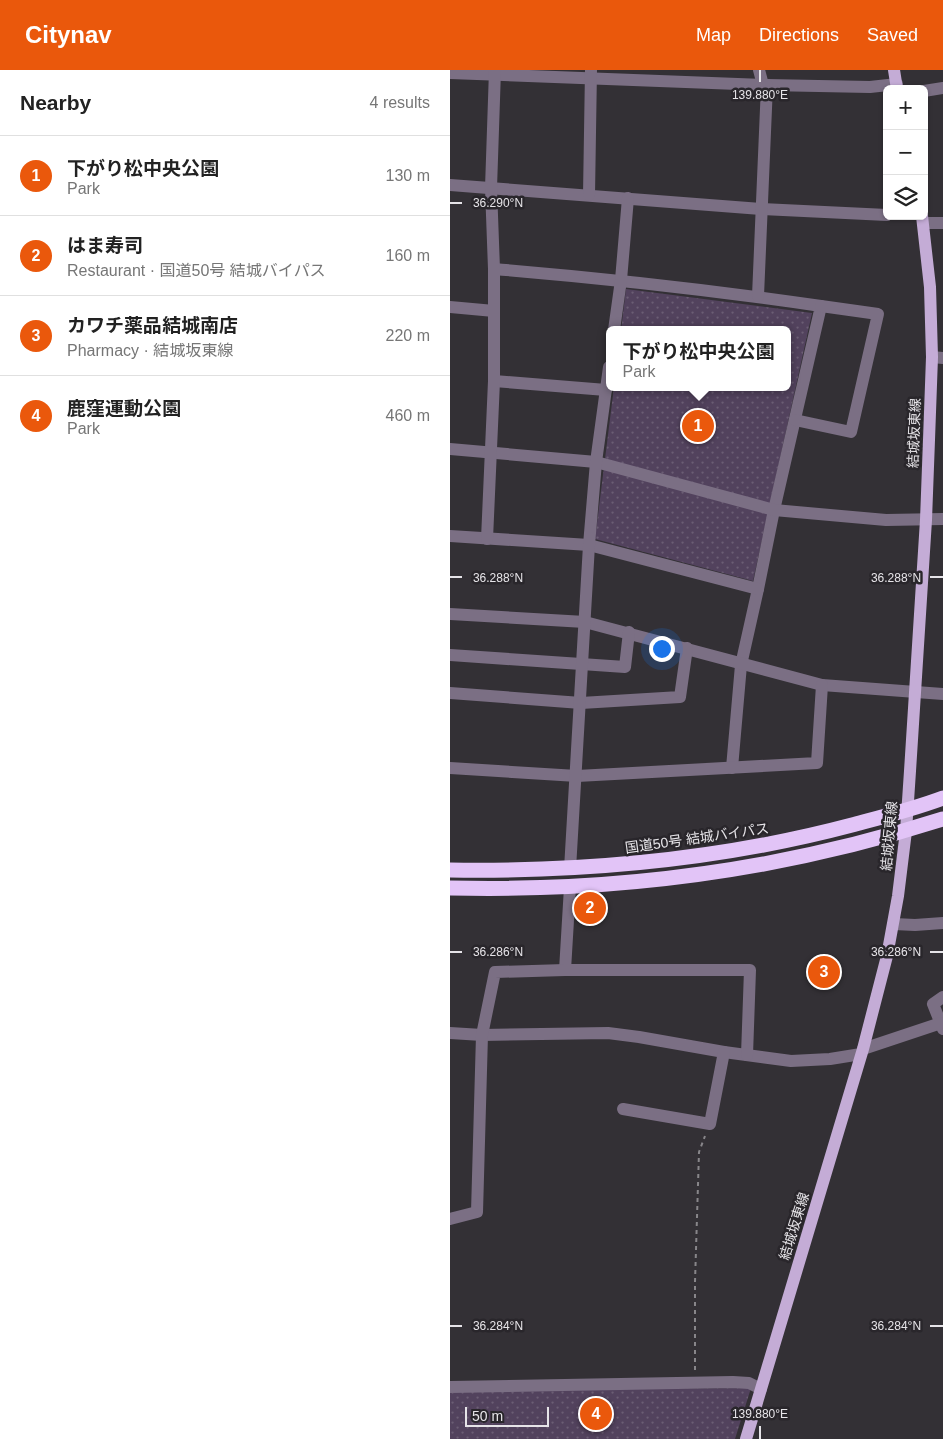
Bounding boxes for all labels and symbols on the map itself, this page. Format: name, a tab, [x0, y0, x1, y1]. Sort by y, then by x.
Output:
text: 139.880°E	[732, 88, 788, 102]
text: 36.290°N	[473, 196, 523, 210]
street label: 結城坂東線	[905, 398, 923, 468]
pin: 1	[682, 407, 714, 445]
text: 36.288°N	[473, 571, 523, 585]
text: 36.288°N	[871, 571, 921, 585]
your location	[649, 636, 675, 662]
street label: 結城坂東線	[878, 800, 900, 872]
street label: 国道50号 結城バイパス	[624, 820, 770, 856]
pin: 2	[574, 889, 606, 927]
text: 36.286°N	[473, 945, 523, 959]
text: 36.286°N	[871, 945, 921, 959]
pin: 3	[808, 953, 840, 991]
street label: 結城坂東線	[776, 1190, 812, 1262]
text: 36.284°N	[473, 1319, 523, 1333]
text: 36.284°N	[871, 1319, 921, 1333]
pin: 4	[580, 1395, 612, 1433]
scale bar	[465, 1404, 549, 1427]
text: 139.880°E	[732, 1407, 788, 1421]

